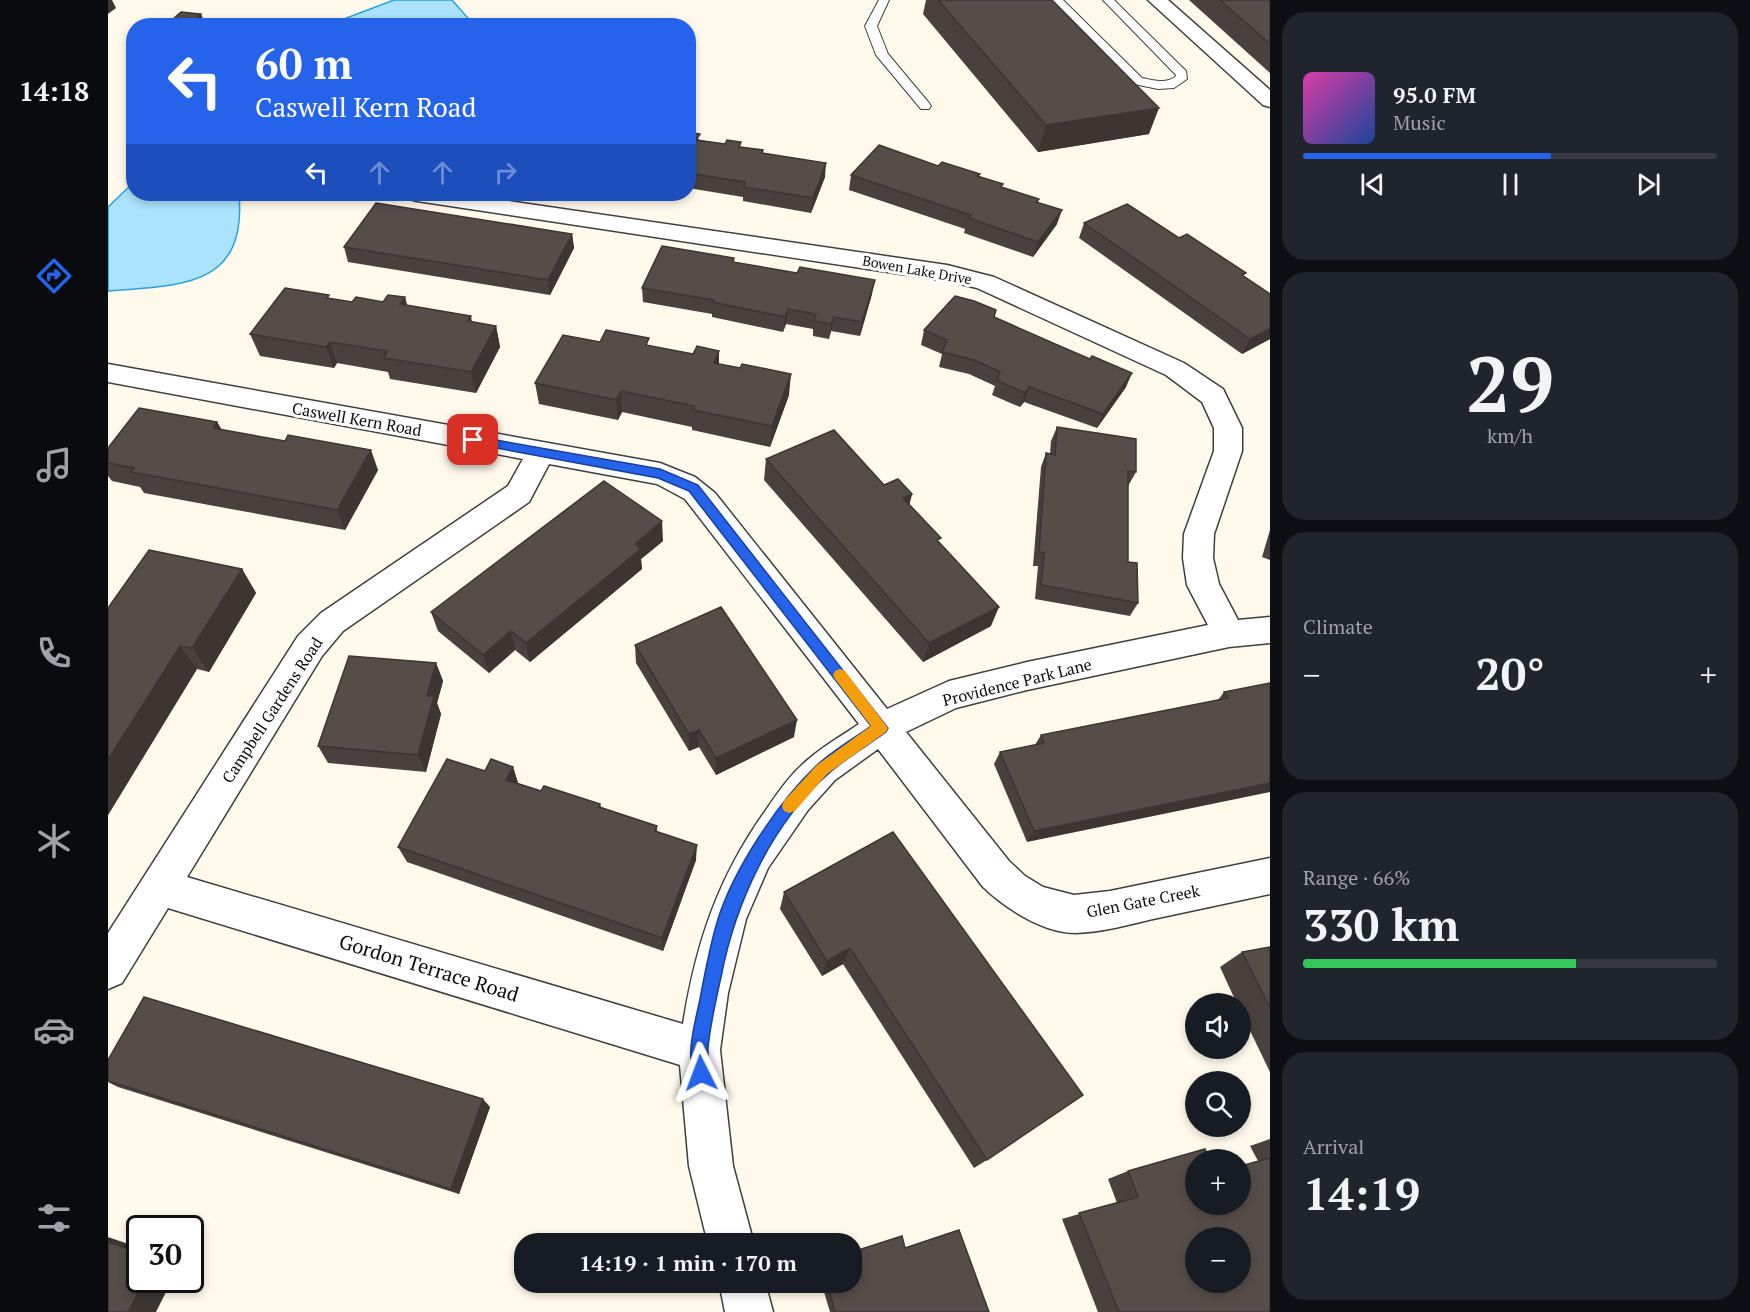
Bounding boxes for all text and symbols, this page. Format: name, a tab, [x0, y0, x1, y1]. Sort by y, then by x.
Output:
text: 60 m	[255, 35, 353, 91]
icon: left	[156, 42, 234, 120]
text: 14:18	[19, 73, 89, 109]
text: 95.0 FM	[1393, 80, 1476, 109]
text: Caswell Kern Road	[255, 89, 476, 125]
text: Music	[1393, 109, 1446, 136]
icon: left	[300, 156, 333, 189]
icon: ahead	[363, 156, 396, 189]
icon: ahead	[426, 156, 459, 189]
icon: right	[489, 156, 522, 189]
icon: previous	[1356, 168, 1389, 201]
icon: pause	[1494, 168, 1527, 201]
icon: next	[1632, 168, 1665, 201]
street label: Bowen Lake Drive	[861, 251, 973, 288]
icon: directions	[33, 255, 75, 297]
text: 29	[1466, 331, 1554, 434]
street label: Caswell Kern Road	[290, 397, 424, 441]
pin	[447, 414, 498, 465]
text: km/h	[1487, 422, 1533, 449]
icon: arrive	[456, 423, 489, 456]
icon: music	[33, 444, 75, 486]
text: Climate	[1303, 613, 1373, 640]
icon: phone	[33, 632, 75, 674]
street label: Campbell Gardens Road	[217, 633, 328, 787]
text: 20°	[1475, 643, 1545, 703]
street label: Providence Park Lane	[940, 653, 1094, 711]
text: −	[1303, 653, 1321, 696]
text: +	[1699, 653, 1717, 696]
icon: climate	[33, 820, 75, 862]
text: Range · 66%	[1303, 864, 1410, 891]
street label: Glen Gate Creek	[1084, 879, 1202, 923]
text: 330 km	[1303, 894, 1459, 954]
street label: Gordon Terrace Road	[336, 927, 522, 1008]
map controls	[1185, 993, 1251, 1293]
button: sound	[1185, 993, 1251, 1059]
icon: car	[33, 1009, 75, 1051]
position arrow	[669, 1041, 733, 1105]
button: search	[1185, 1071, 1251, 1137]
text: Arrival	[1303, 1133, 1364, 1160]
button: +	[1185, 1149, 1251, 1215]
text: 14:19	[1303, 1163, 1420, 1223]
icon: filters	[33, 1197, 75, 1239]
speed limit sign: 30	[126, 1215, 204, 1293]
button: −	[1185, 1227, 1251, 1293]
text: 14:19 · 1 min · 170 m	[579, 1248, 797, 1277]

